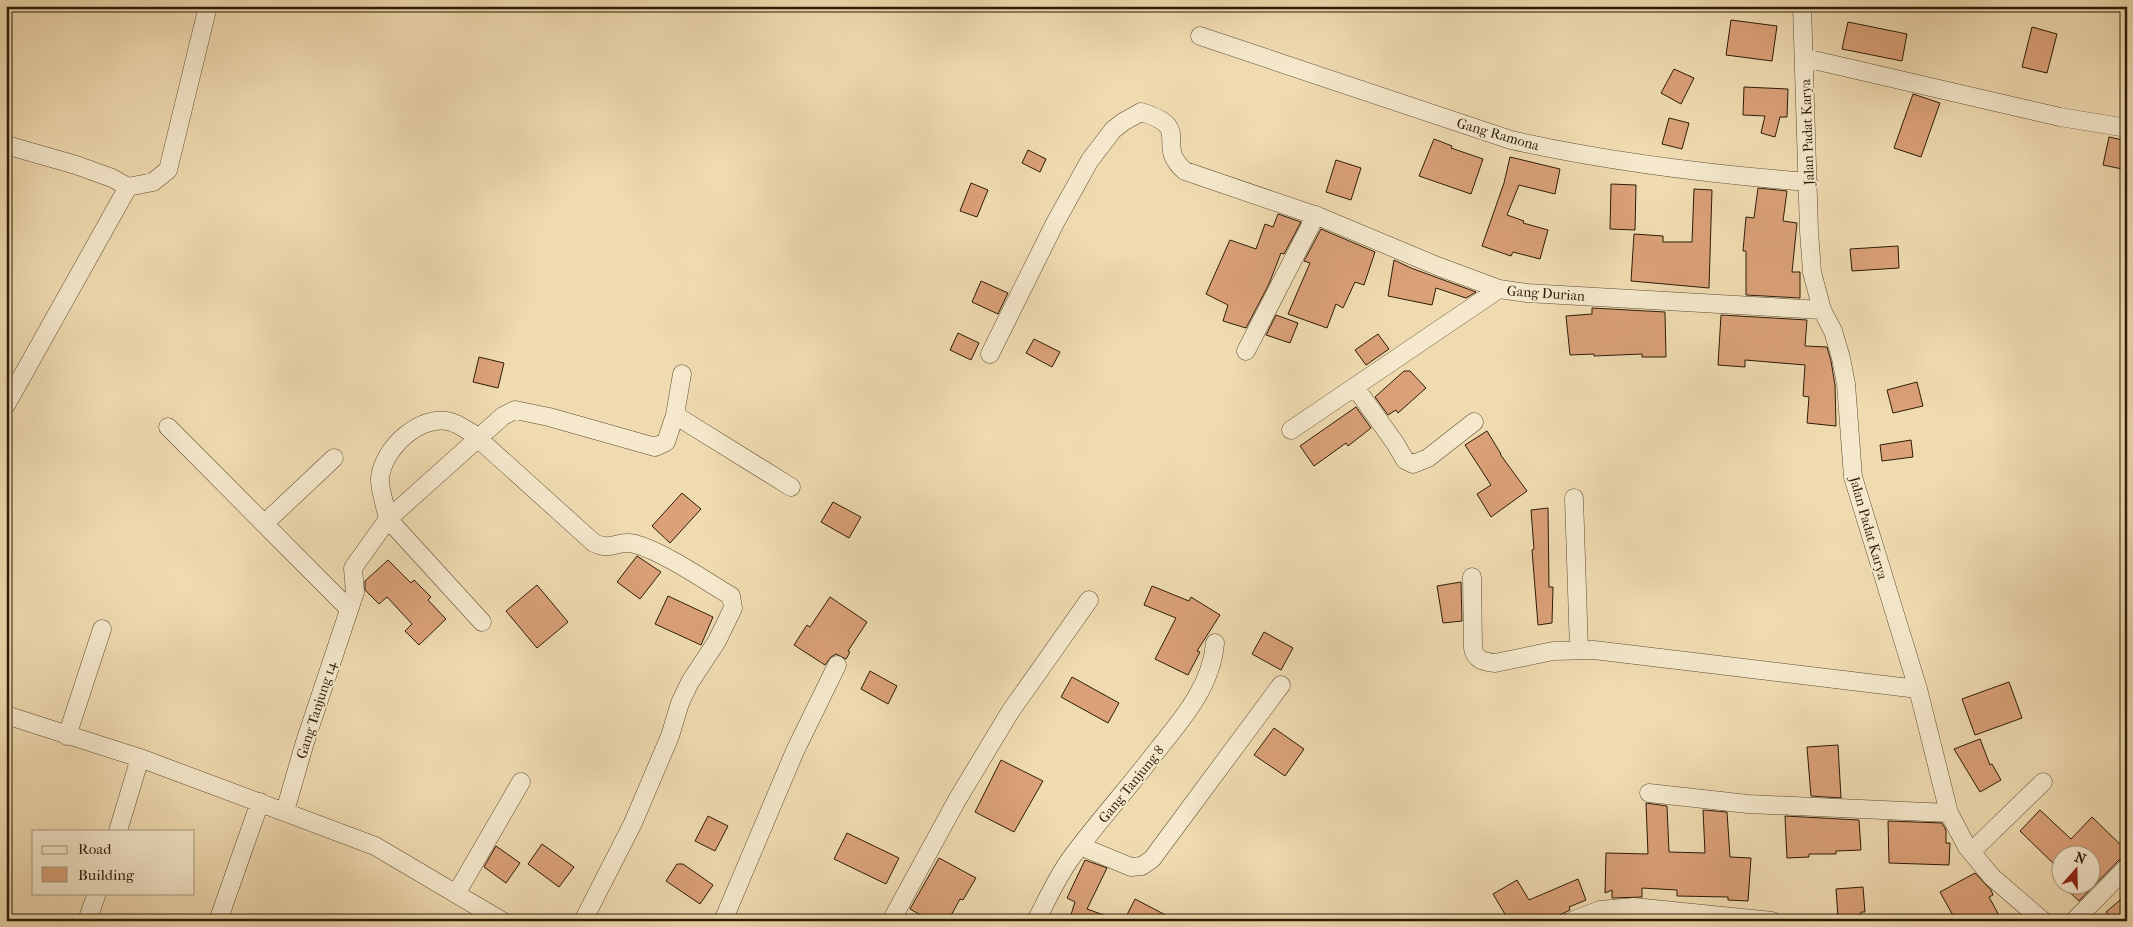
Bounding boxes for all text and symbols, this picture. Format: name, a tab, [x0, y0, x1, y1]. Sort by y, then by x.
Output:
street label: Jalan Padat Karya	[1797, 78, 1818, 186]
street label: Gang Ramona	[1455, 115, 1542, 155]
street label: Gang Durian	[1506, 282, 1586, 305]
street label: Jalan Padat Karya	[1845, 474, 1891, 582]
street label: Gang Tanjung 14	[293, 659, 340, 761]
street label: Gang Tanjung 8	[1095, 742, 1168, 827]
legend	[32, 830, 195, 894]
text: Road	[78, 840, 112, 858]
north arrow	[2050, 844, 2100, 894]
text: N	[2072, 848, 2089, 868]
text: Building	[78, 866, 135, 884]

